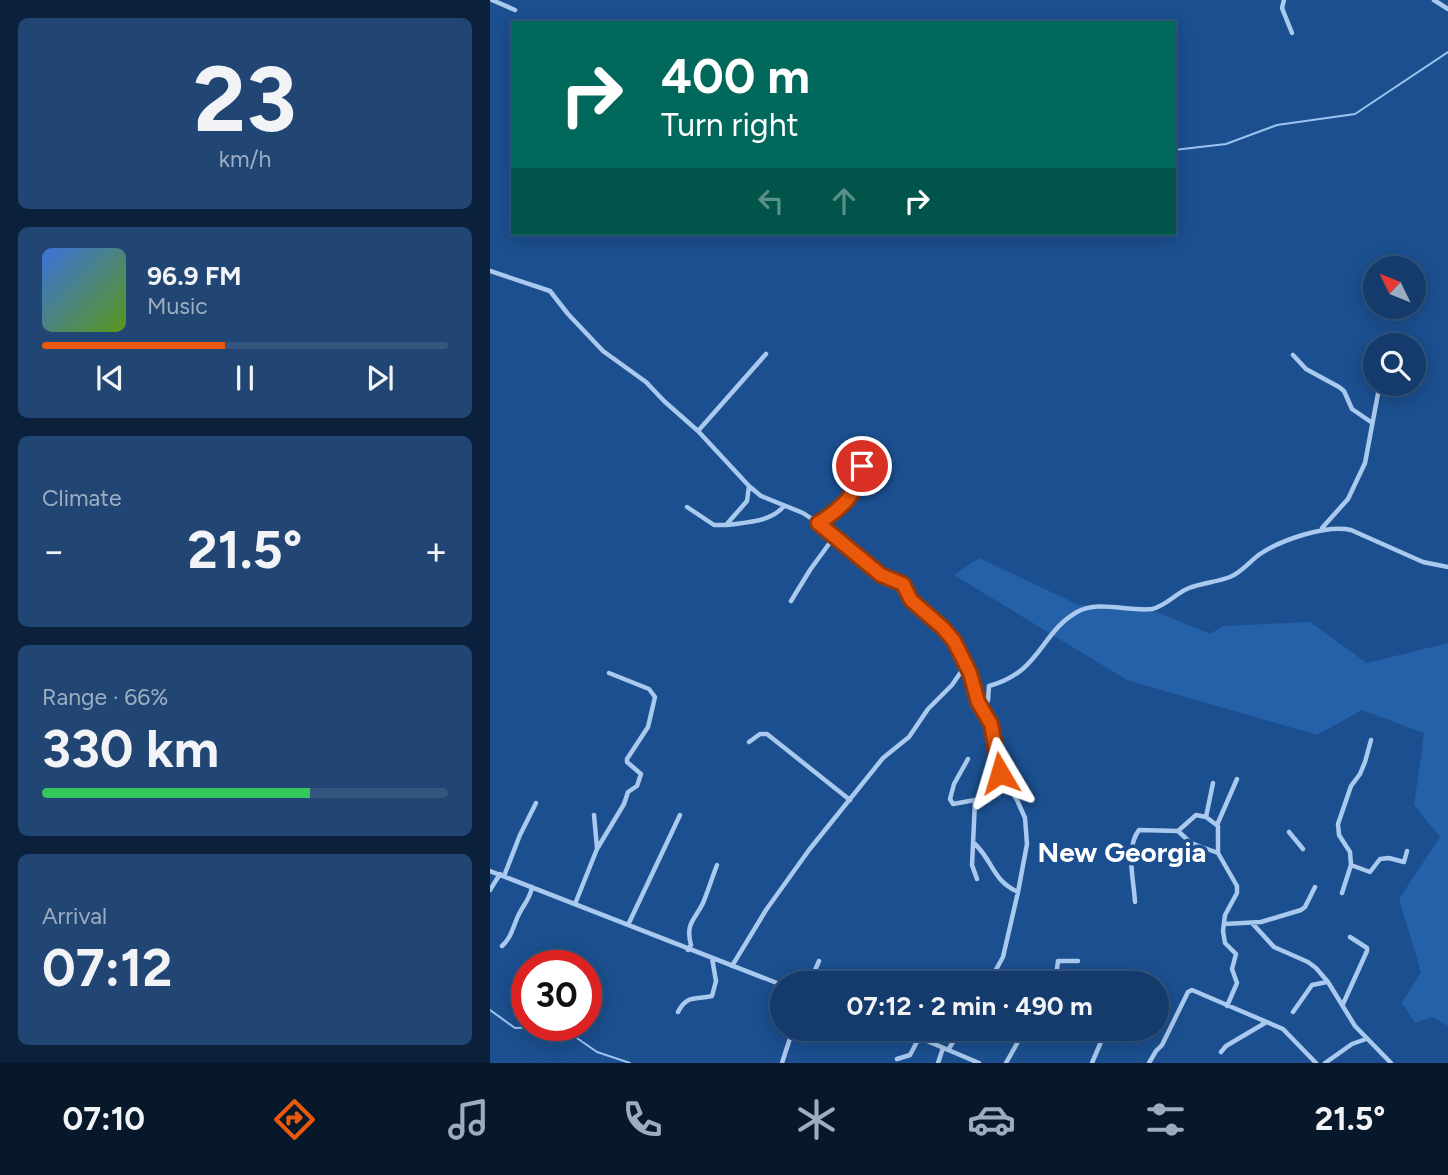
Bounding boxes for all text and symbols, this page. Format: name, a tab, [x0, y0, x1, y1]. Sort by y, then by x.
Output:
text: 23	[193, 45, 297, 154]
text: 400 m	[661, 46, 810, 105]
icon: right	[546, 49, 637, 140]
text: Turn right	[661, 106, 799, 144]
text: km/h	[219, 145, 271, 173]
icon: left	[752, 182, 790, 220]
icon: ahead	[825, 182, 863, 220]
icon: right	[898, 182, 936, 220]
north arrow	[1363, 256, 1426, 318]
map controls	[1363, 256, 1426, 396]
text: 96.9 FM	[147, 260, 242, 292]
text: Music	[147, 292, 208, 320]
button: search	[1363, 333, 1426, 396]
icon: previous	[91, 359, 129, 397]
icon: pause	[226, 359, 264, 397]
icon: next	[361, 359, 399, 397]
pin	[832, 436, 892, 496]
icon: arrive	[843, 447, 881, 485]
text: Climate	[42, 484, 121, 512]
text: 21.5°	[188, 519, 302, 581]
text: −	[42, 528, 66, 574]
text: +	[424, 528, 448, 574]
text: Range · 66%	[42, 683, 168, 711]
text: 330 km	[42, 718, 219, 780]
position arrow	[963, 736, 1037, 810]
district label: New Georgia	[1038, 835, 1206, 869]
text: Arrival	[42, 902, 107, 930]
text: 07:12	[42, 937, 172, 999]
speed limit sign: 30	[511, 950, 602, 1041]
text: 07:12 · 2 min · 490 m	[846, 990, 1093, 1022]
icon: directions	[270, 1095, 319, 1144]
icon: music	[444, 1095, 493, 1144]
icon: phone	[618, 1095, 667, 1144]
icon: climate	[792, 1095, 841, 1144]
icon: car	[967, 1095, 1016, 1144]
icon: filters	[1141, 1095, 1190, 1144]
text: 07:10	[63, 1100, 145, 1138]
text: 21.5°	[1315, 1100, 1385, 1138]

